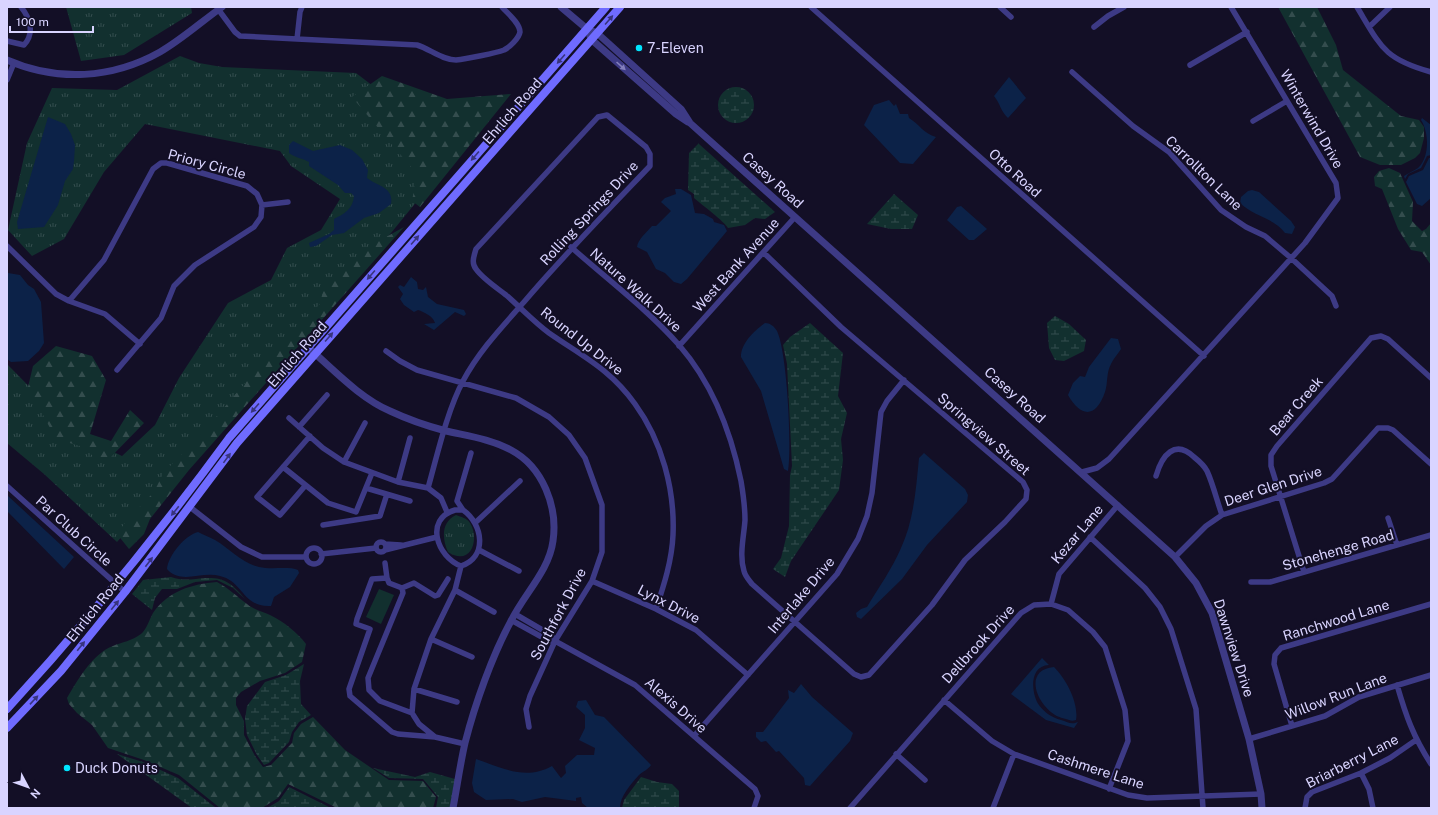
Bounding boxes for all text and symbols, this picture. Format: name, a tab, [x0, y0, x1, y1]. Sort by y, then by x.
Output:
scale bar	[10, 8, 93, 34]
text: 100 m	[16, 15, 49, 29]
one-way arrow	[604, 15, 613, 25]
place label: 7-Eleven	[647, 40, 704, 56]
marker: 7-Eleven	[634, 43, 644, 53]
one-way arrow	[557, 54, 566, 63]
one-way arrow	[616, 61, 626, 70]
street label: Winterwind Drive	[1277, 67, 1347, 171]
street label: Ehrlich Road	[479, 75, 545, 147]
street label: Carrollton Lane	[1162, 132, 1246, 214]
street label: Otto Road	[986, 145, 1044, 201]
street label: Priory Circle	[166, 146, 248, 182]
street label: Casey Road	[739, 149, 807, 211]
one-way arrow	[471, 151, 480, 161]
street label: Rolling Springs Drive	[537, 158, 641, 268]
street label: West Bank Avenue	[690, 215, 782, 315]
one-way arrow	[411, 235, 420, 245]
street label: Nature Walk Drive	[587, 245, 685, 335]
one-way arrow	[366, 270, 376, 280]
street label: Round Up Drive	[538, 304, 626, 378]
street label: Ehrlich Road	[264, 318, 330, 390]
one-way arrow	[325, 332, 334, 342]
street label: Casey Road	[981, 364, 1049, 426]
street label: Bear Creek	[1266, 373, 1326, 439]
street label: Springview Street	[935, 390, 1033, 478]
one-way arrow	[250, 403, 259, 413]
one-way arrow	[223, 452, 231, 463]
street label: Deer Glen Drive	[1222, 463, 1324, 509]
street label: Par Club Circle	[33, 493, 115, 569]
street label: Kezar Lane	[1048, 501, 1106, 567]
one-way arrow	[170, 505, 179, 516]
street label: Stonehenge Road	[1280, 526, 1396, 574]
street label: Interlake Drive	[764, 554, 838, 636]
one-way arrow	[145, 556, 153, 567]
street label: Southfork Drive	[527, 565, 589, 663]
street label: Ehrlich Road	[63, 571, 127, 645]
street label: Lynx Drive	[635, 581, 703, 627]
street label: Ranchwood Lane	[1281, 596, 1391, 644]
street label: Dawnview Drive	[1211, 597, 1257, 699]
one-way arrow	[111, 599, 120, 610]
street label: Dellbrook Drive	[939, 601, 1017, 687]
one-way arrow	[77, 641, 85, 652]
street label: Willow Run Lane	[1283, 669, 1389, 723]
street label: Alexis Drive	[642, 674, 710, 736]
one-way arrow	[29, 695, 39, 705]
street label: Briarberry Lane	[1303, 731, 1401, 791]
street label: Cashmere Lane	[1046, 746, 1146, 792]
place label: Duck Donuts	[75, 760, 158, 776]
marker: Duck Donuts	[62, 763, 72, 773]
north arrow	[8, 767, 48, 807]
text: N	[28, 786, 43, 801]

